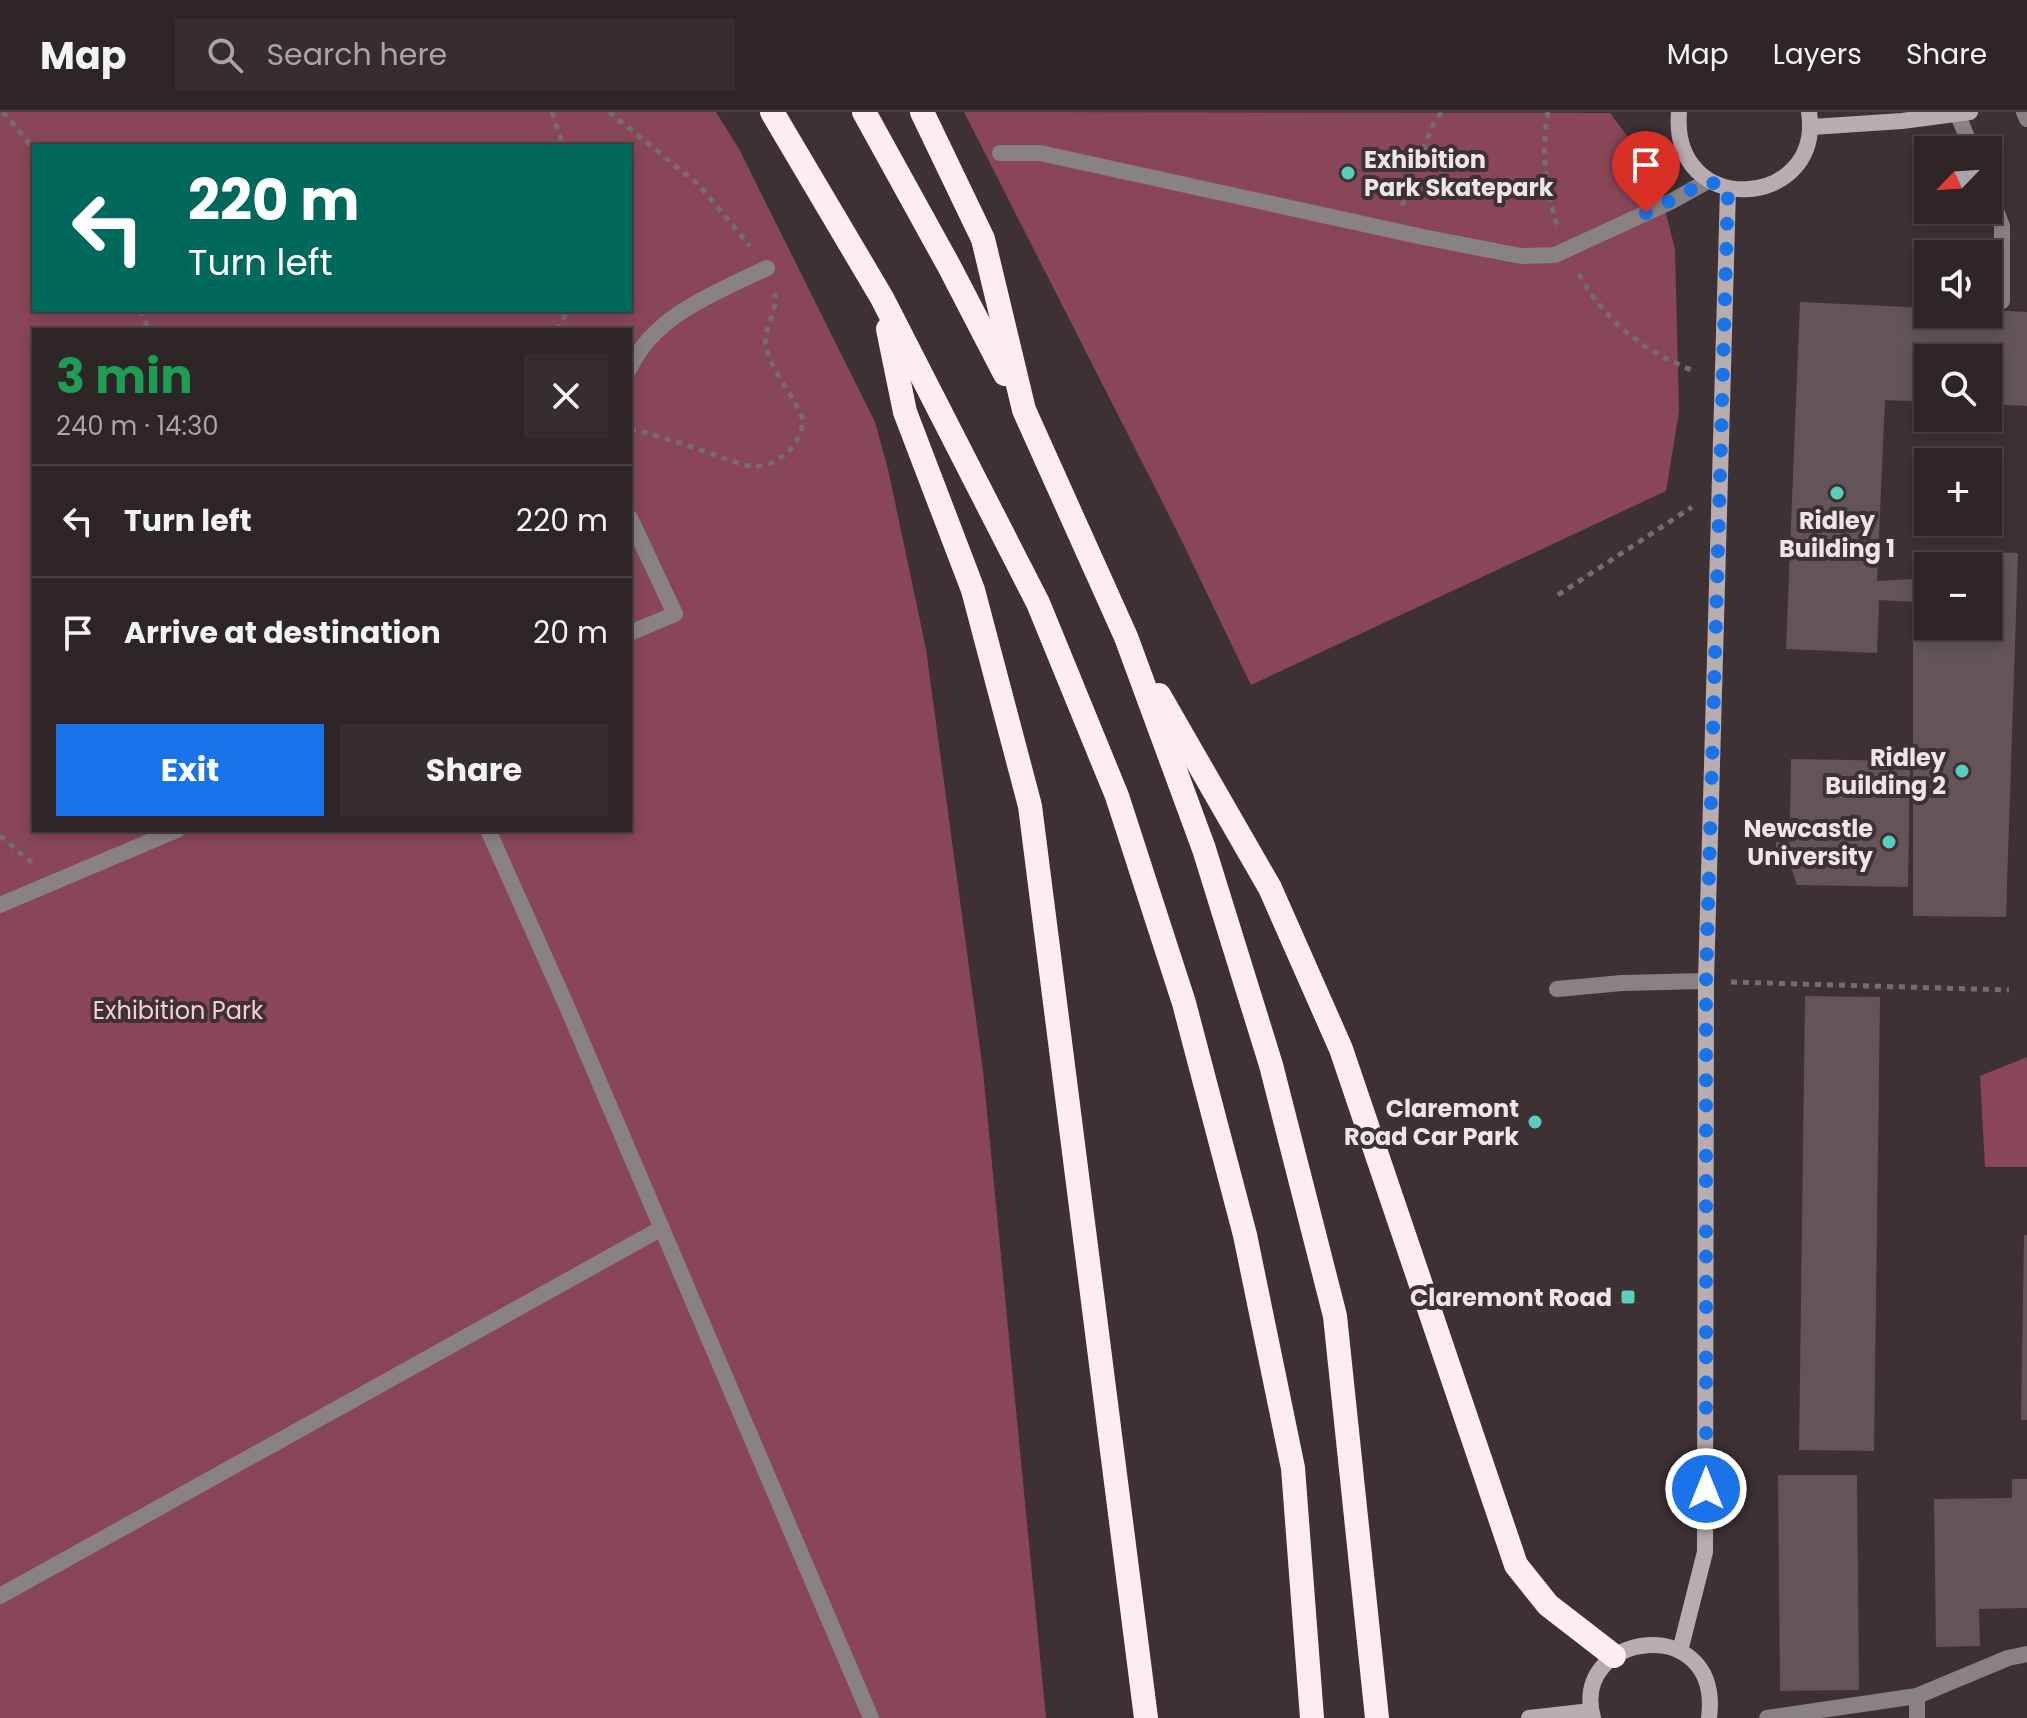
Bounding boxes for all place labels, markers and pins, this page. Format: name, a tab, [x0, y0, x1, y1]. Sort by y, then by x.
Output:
pin	[1612, 131, 1680, 213]
place label: Exhibition Park Skatepark	[1364, 143, 1554, 204]
marker: Exhibition Park Skatepark	[1339, 164, 1357, 182]
marker: Ridley Building 1	[1828, 484, 1846, 502]
place label: Ridley Building 1	[1779, 504, 1895, 565]
place label: Ridley Building 2	[1825, 741, 1947, 802]
marker: Ridley Building 2	[1953, 762, 1971, 780]
place label: Newcastle University	[1744, 812, 1874, 873]
marker: Newcastle University	[1880, 833, 1898, 851]
place label: Claremont Road Car Park	[1344, 1092, 1519, 1153]
marker: Claremont Road Car Park	[1526, 1113, 1544, 1131]
place label: Claremont Road	[1410, 1281, 1612, 1314]
marker: Claremont Road	[1619, 1288, 1637, 1306]

